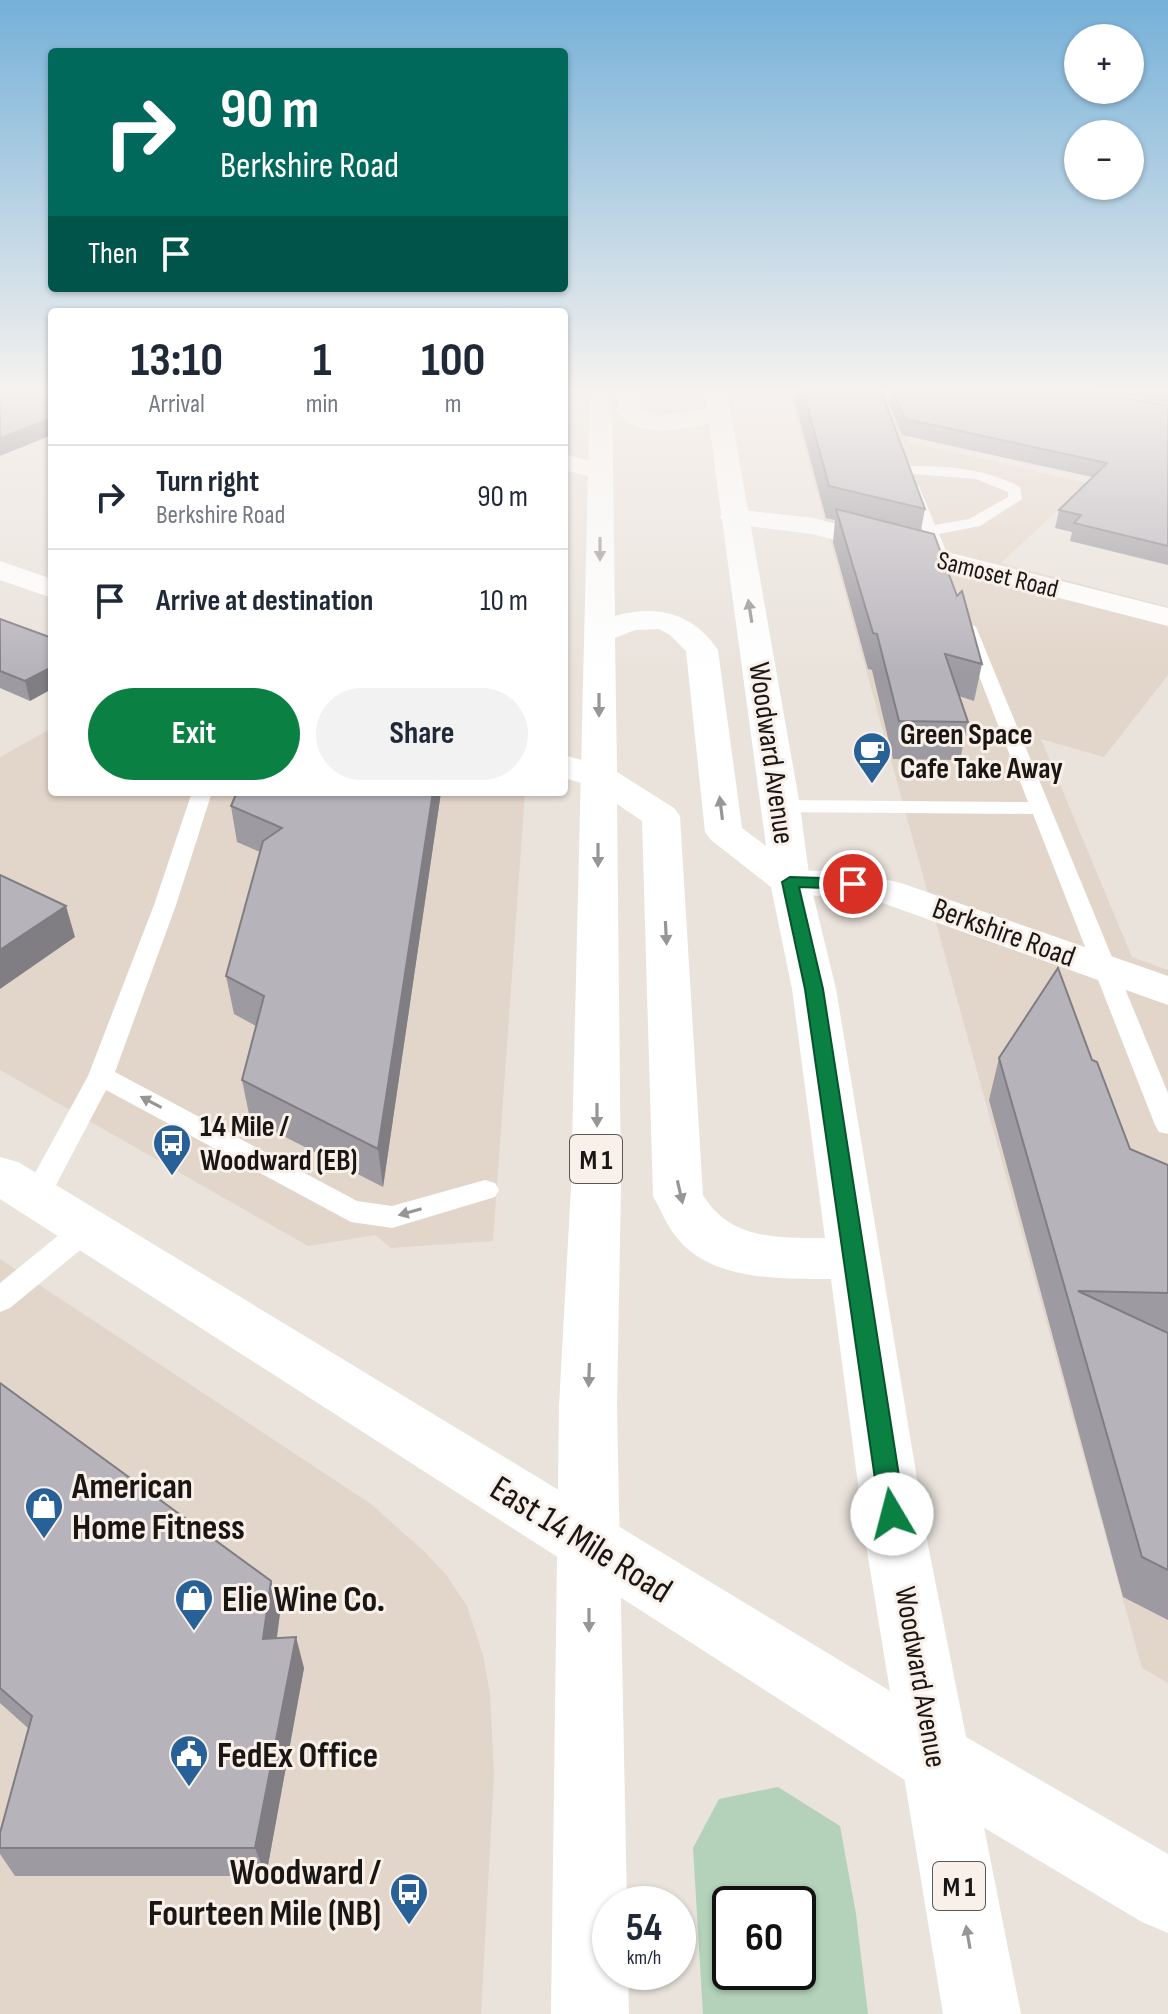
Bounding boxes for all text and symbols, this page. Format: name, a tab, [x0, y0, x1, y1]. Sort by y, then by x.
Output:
map controls	[1064, 24, 1144, 200]
button: +	[1064, 24, 1144, 104]
text: 90 m	[220, 77, 319, 144]
icon: right	[88, 80, 192, 184]
button: −	[1064, 120, 1144, 200]
text: Berkshire Road	[220, 145, 399, 188]
icon: arrive	[154, 232, 198, 276]
text: Then	[88, 236, 138, 272]
text: 13:10	[131, 332, 223, 389]
text: 1	[313, 332, 332, 389]
text: 100	[421, 332, 485, 389]
text: Arrival	[149, 389, 205, 420]
text: min	[306, 389, 338, 420]
text: m	[445, 389, 462, 420]
text: Turn right	[156, 464, 259, 500]
icon: right	[88, 475, 132, 519]
text: 90 m	[477, 479, 528, 515]
text: Berkshire Road	[156, 500, 285, 531]
one-way arrow	[594, 537, 606, 562]
street label: Samoset Road	[934, 545, 1061, 605]
icon: arrive	[88, 579, 132, 623]
text: Arrive at destination	[156, 583, 373, 619]
text: 10 m	[480, 583, 528, 619]
one-way arrow	[743, 598, 756, 623]
street label: Woodward Avenue	[740, 660, 802, 846]
button: Exit	[88, 688, 300, 780]
button: Share	[316, 688, 528, 780]
one-way arrow	[593, 693, 605, 718]
place label: Green Space Cafe Take Away	[900, 717, 1063, 787]
cafe icon: Green Space Cafe Take Away	[851, 730, 893, 785]
one-way arrow	[715, 795, 728, 820]
one-way arrow	[592, 843, 604, 868]
pin	[819, 850, 887, 918]
icon: arrive	[831, 862, 875, 906]
street label: Berkshire Road	[927, 891, 1080, 975]
one-way arrow	[660, 921, 673, 946]
one-way arrow	[140, 1096, 162, 1110]
one-way arrow	[590, 1103, 603, 1128]
place label: 14 Mile / Woodward (EB)	[200, 1109, 357, 1179]
bus stop icon: 14 Mile / Woodward (EB)	[151, 1122, 193, 1177]
road number: M 1	[570, 1135, 622, 1183]
one-way arrow	[674, 1179, 687, 1204]
one-way arrow	[398, 1206, 422, 1219]
one-way arrow	[583, 1363, 596, 1388]
place label: American Home Fitness	[71, 1466, 245, 1550]
street label: East 14 Mile Road	[482, 1467, 679, 1613]
position arrow	[850, 1472, 934, 1556]
shop icon: American Home Fitness	[23, 1485, 65, 1540]
shop icon: Elie Wine Co.	[173, 1577, 215, 1632]
place label: Elie Wine Co.	[222, 1579, 385, 1622]
street label: Woodward Avenue	[886, 1584, 954, 1771]
one-way arrow	[583, 1608, 595, 1633]
public building icon: FedEx Office	[168, 1733, 210, 1788]
place label: FedEx Office	[217, 1735, 378, 1778]
place label: Woodward / Fourteen Mile (NB)	[148, 1852, 381, 1936]
road number: M 1	[933, 1862, 985, 1910]
bus stop icon: Woodward / Fourteen Mile (NB)	[388, 1871, 430, 1926]
speed limit sign: 60	[712, 1886, 816, 1990]
text: 54	[626, 1904, 662, 1952]
one-way arrow	[962, 1924, 974, 1949]
text: km/h	[627, 1946, 661, 1970]

